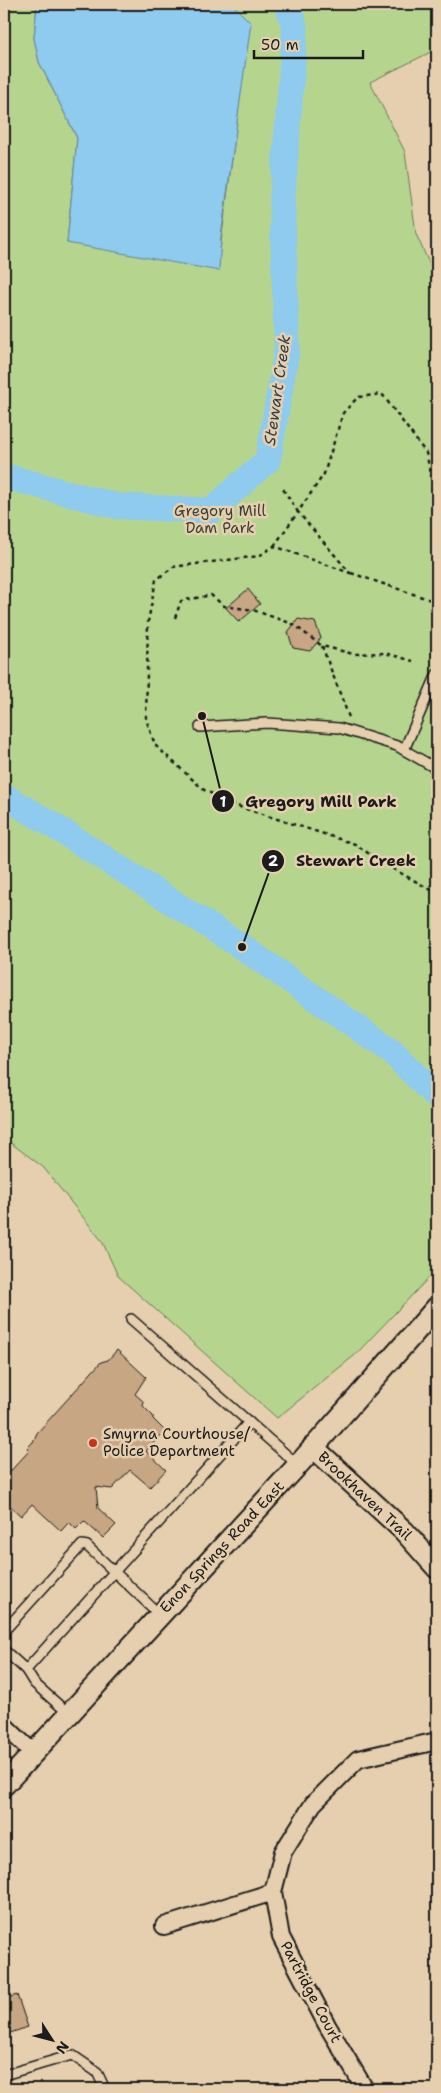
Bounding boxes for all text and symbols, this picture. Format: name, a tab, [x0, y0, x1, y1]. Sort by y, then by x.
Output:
scale bar	[254, 28, 362, 60]
text: 50 m	[261, 35, 299, 55]
water label: Stewart Creek	[259, 333, 295, 447]
park label: Gregory Mill Dam Park	[174, 501, 266, 538]
callout: Gregory Mill Park	[210, 786, 407, 817]
text: Gregory Mill Park	[245, 791, 397, 812]
text: 1	[220, 792, 227, 812]
callout: Stewart Creek	[261, 845, 426, 876]
text: Stewart Creek	[296, 850, 416, 871]
text: 2	[268, 851, 279, 871]
place label: Smyrna Courthouse/ Police Department	[103, 1424, 251, 1461]
marker: Smyrna Courthouse/ Police Department	[87, 1437, 99, 1449]
street label: Brookhaven Trail	[314, 1447, 417, 1545]
street label: Enon Springs Road East	[155, 1477, 289, 1617]
street label: Partridge Court	[276, 1938, 346, 2046]
north arrow	[28, 2016, 78, 2066]
text: N	[52, 2038, 73, 2057]

